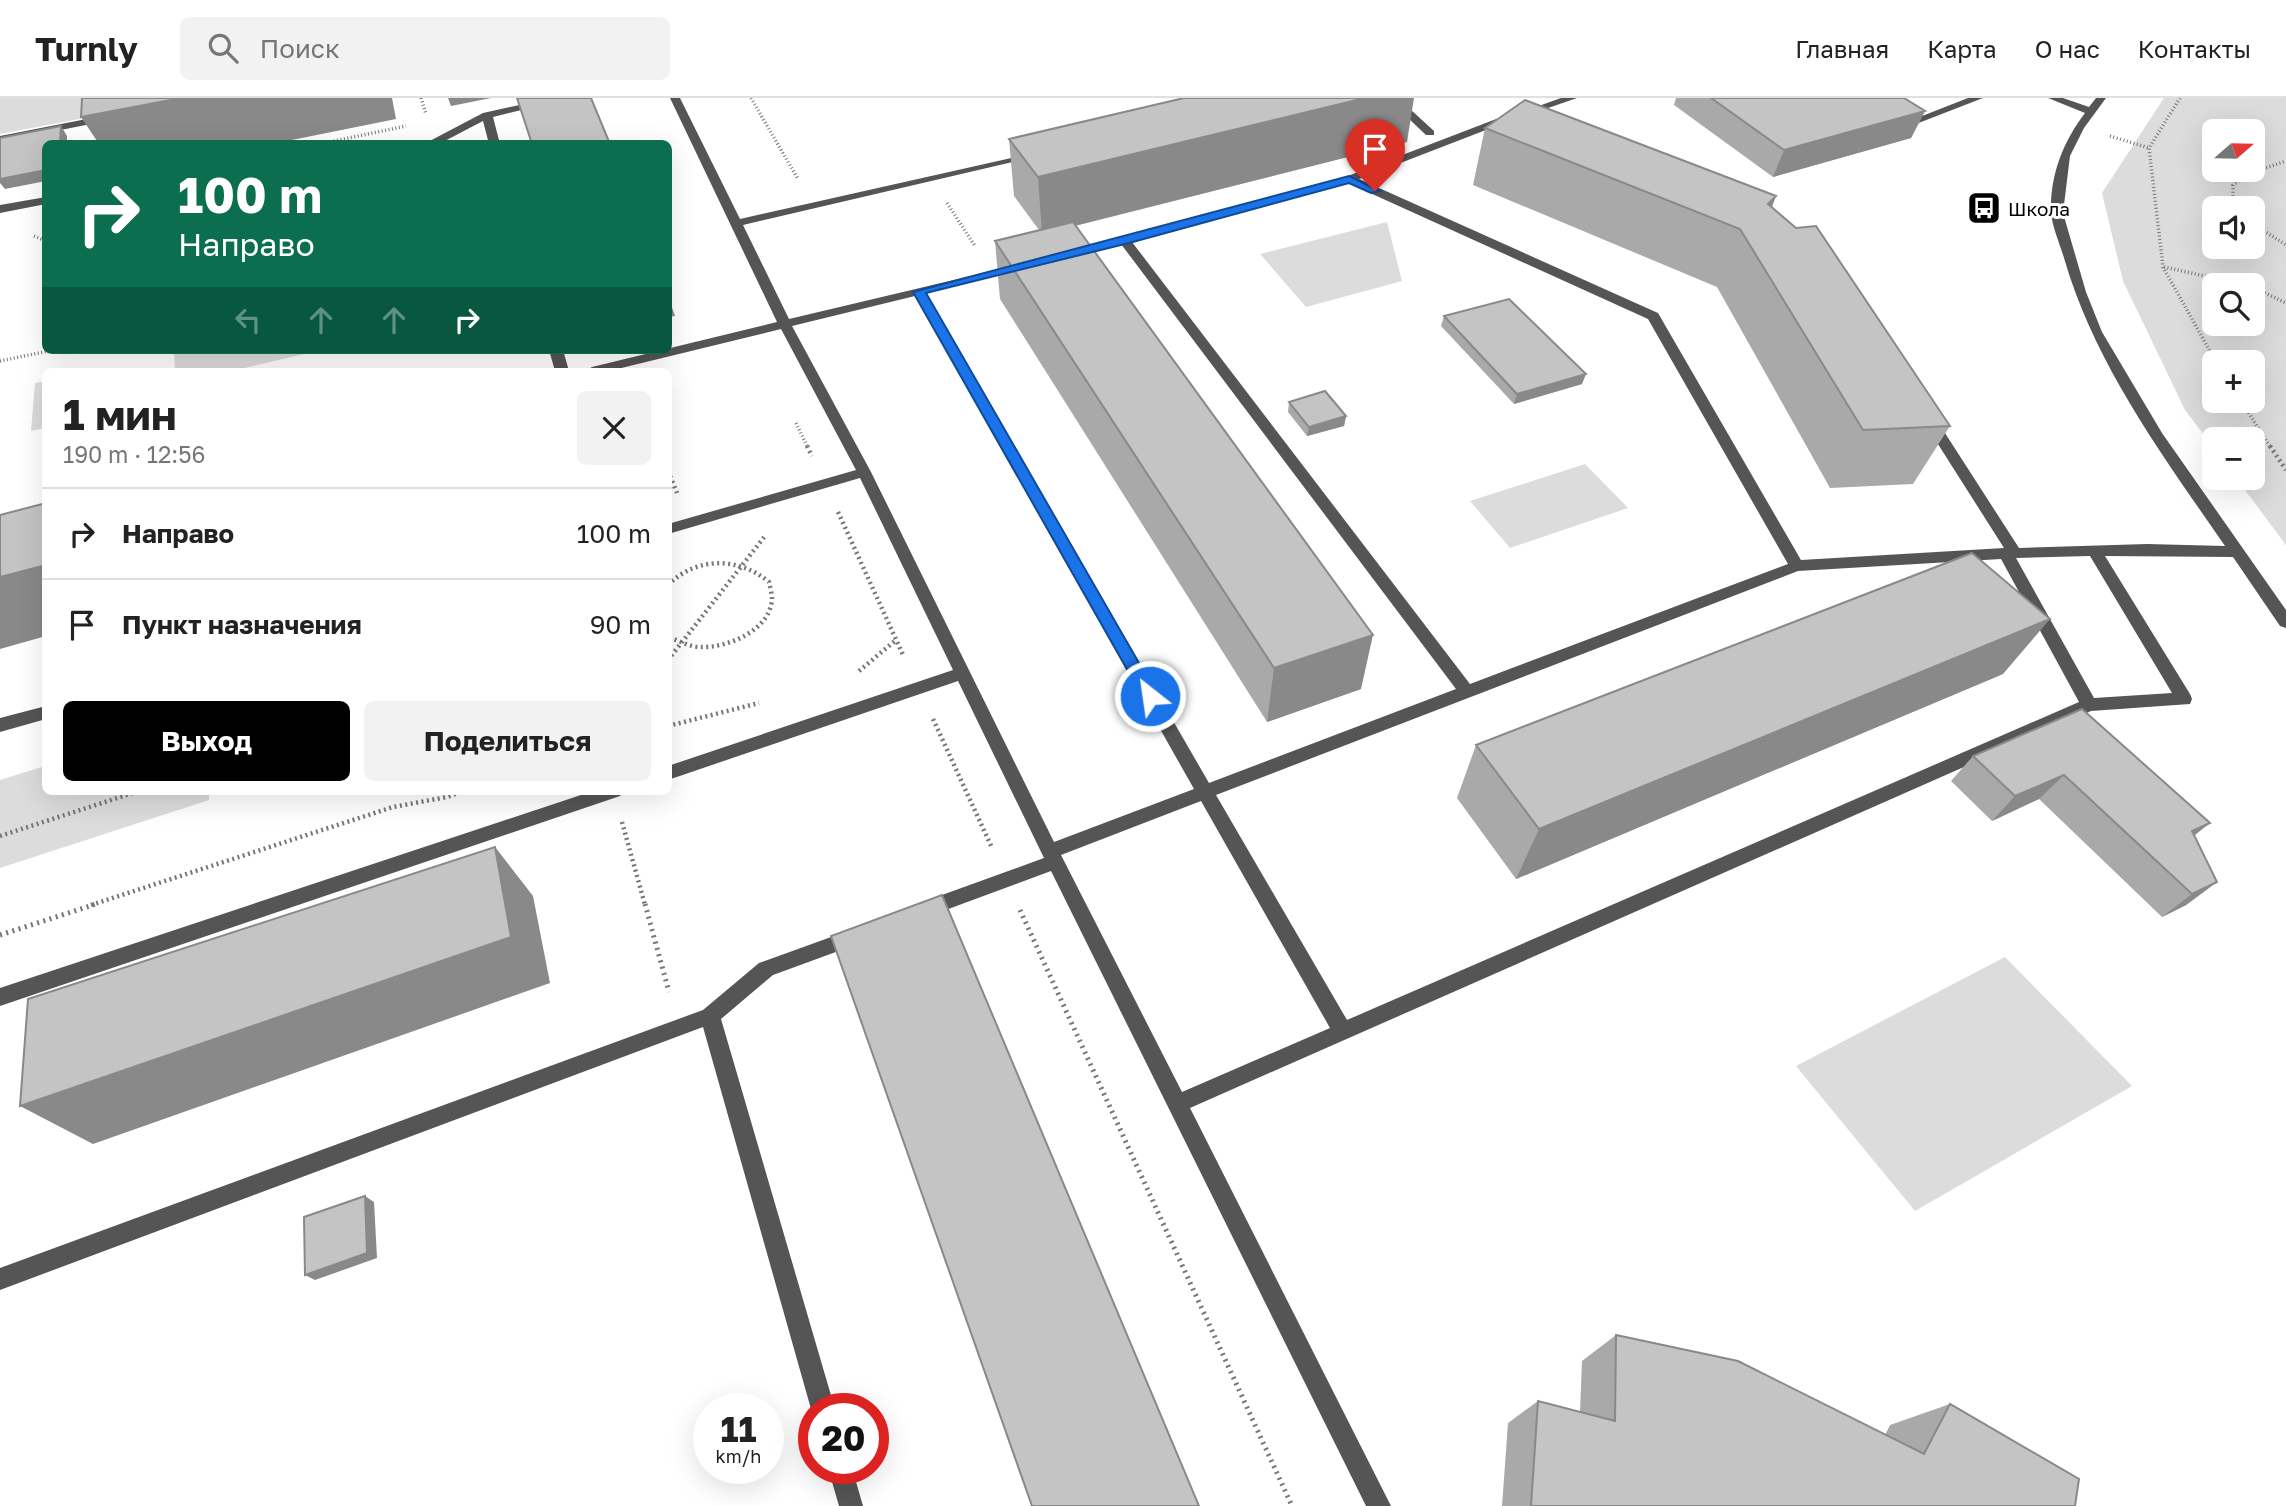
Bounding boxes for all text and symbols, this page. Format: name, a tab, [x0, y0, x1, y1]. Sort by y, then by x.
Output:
search box	[180, 17, 670, 80]
text: Turnly	[35, 29, 138, 68]
icon: search	[204, 29, 242, 67]
text: Поиск	[260, 33, 340, 64]
text: Главная	[1795, 34, 1889, 63]
text: Карта	[1927, 34, 1997, 63]
text: О нас	[2035, 34, 2100, 63]
text: Контакты	[2138, 34, 2251, 63]
pin	[1345, 119, 1405, 191]
north arrow	[2202, 119, 2264, 182]
map controls	[2202, 119, 2265, 490]
icon: arrive	[1356, 130, 1394, 168]
text: 100 m	[178, 165, 322, 224]
icon: right	[63, 168, 154, 259]
bus stop icon: Школа	[1965, 189, 2003, 227]
button: sound	[2202, 196, 2265, 259]
place label: Школа	[2008, 197, 2070, 220]
text: Направо	[178, 225, 315, 263]
button: search	[2202, 273, 2265, 336]
icon: left	[229, 301, 267, 339]
icon: ahead	[302, 301, 340, 339]
icon: ahead	[375, 301, 413, 339]
icon: right	[448, 301, 486, 339]
button: +	[2202, 350, 2265, 413]
text: 1 мин	[63, 389, 177, 439]
button: close	[577, 391, 651, 465]
button: −	[2202, 427, 2265, 490]
text: 190 m · 12:56	[63, 440, 206, 468]
icon: right	[63, 515, 101, 553]
text: Направо	[122, 518, 234, 549]
text: 100 m	[577, 518, 651, 549]
icon: arrive	[63, 606, 101, 644]
text: Пункт назначения	[122, 609, 362, 640]
text: 90 m	[590, 609, 651, 640]
position arrow	[1113, 659, 1187, 733]
button: Выход	[63, 701, 350, 781]
button: Поделиться	[364, 701, 651, 781]
speed limit sign: 20	[798, 1393, 889, 1484]
text: 11	[720, 1408, 757, 1450]
text: km/h	[716, 1445, 761, 1467]

